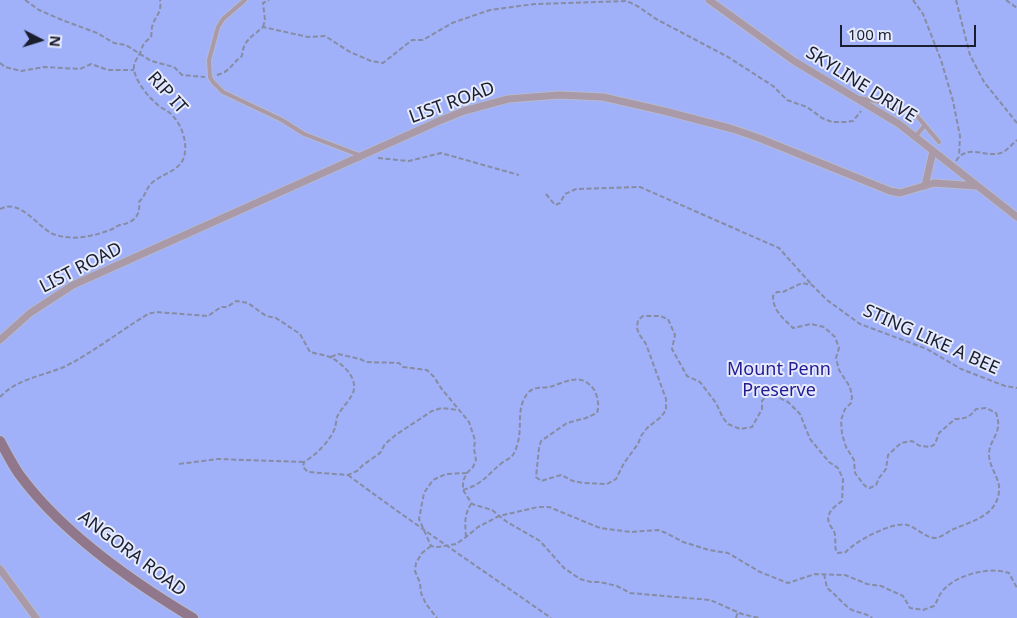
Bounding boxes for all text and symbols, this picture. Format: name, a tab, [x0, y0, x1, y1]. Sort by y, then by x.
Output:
north arrow	[15, 15, 65, 65]
scale bar	[842, 15, 978, 47]
text: 100 m	[848, 24, 892, 44]
text: N	[45, 35, 65, 48]
street label: SKYLINE DRIVE	[802, 42, 920, 128]
street label: RIP IT	[143, 68, 191, 118]
street label: LIST ROAD	[406, 78, 498, 128]
street label: LIST ROAD	[36, 238, 126, 298]
street label: STING LIKE A BEE	[860, 300, 1002, 380]
park label: Mount Penn Preserve	[727, 359, 831, 402]
street label: ANGORA ROAD	[74, 506, 190, 602]

